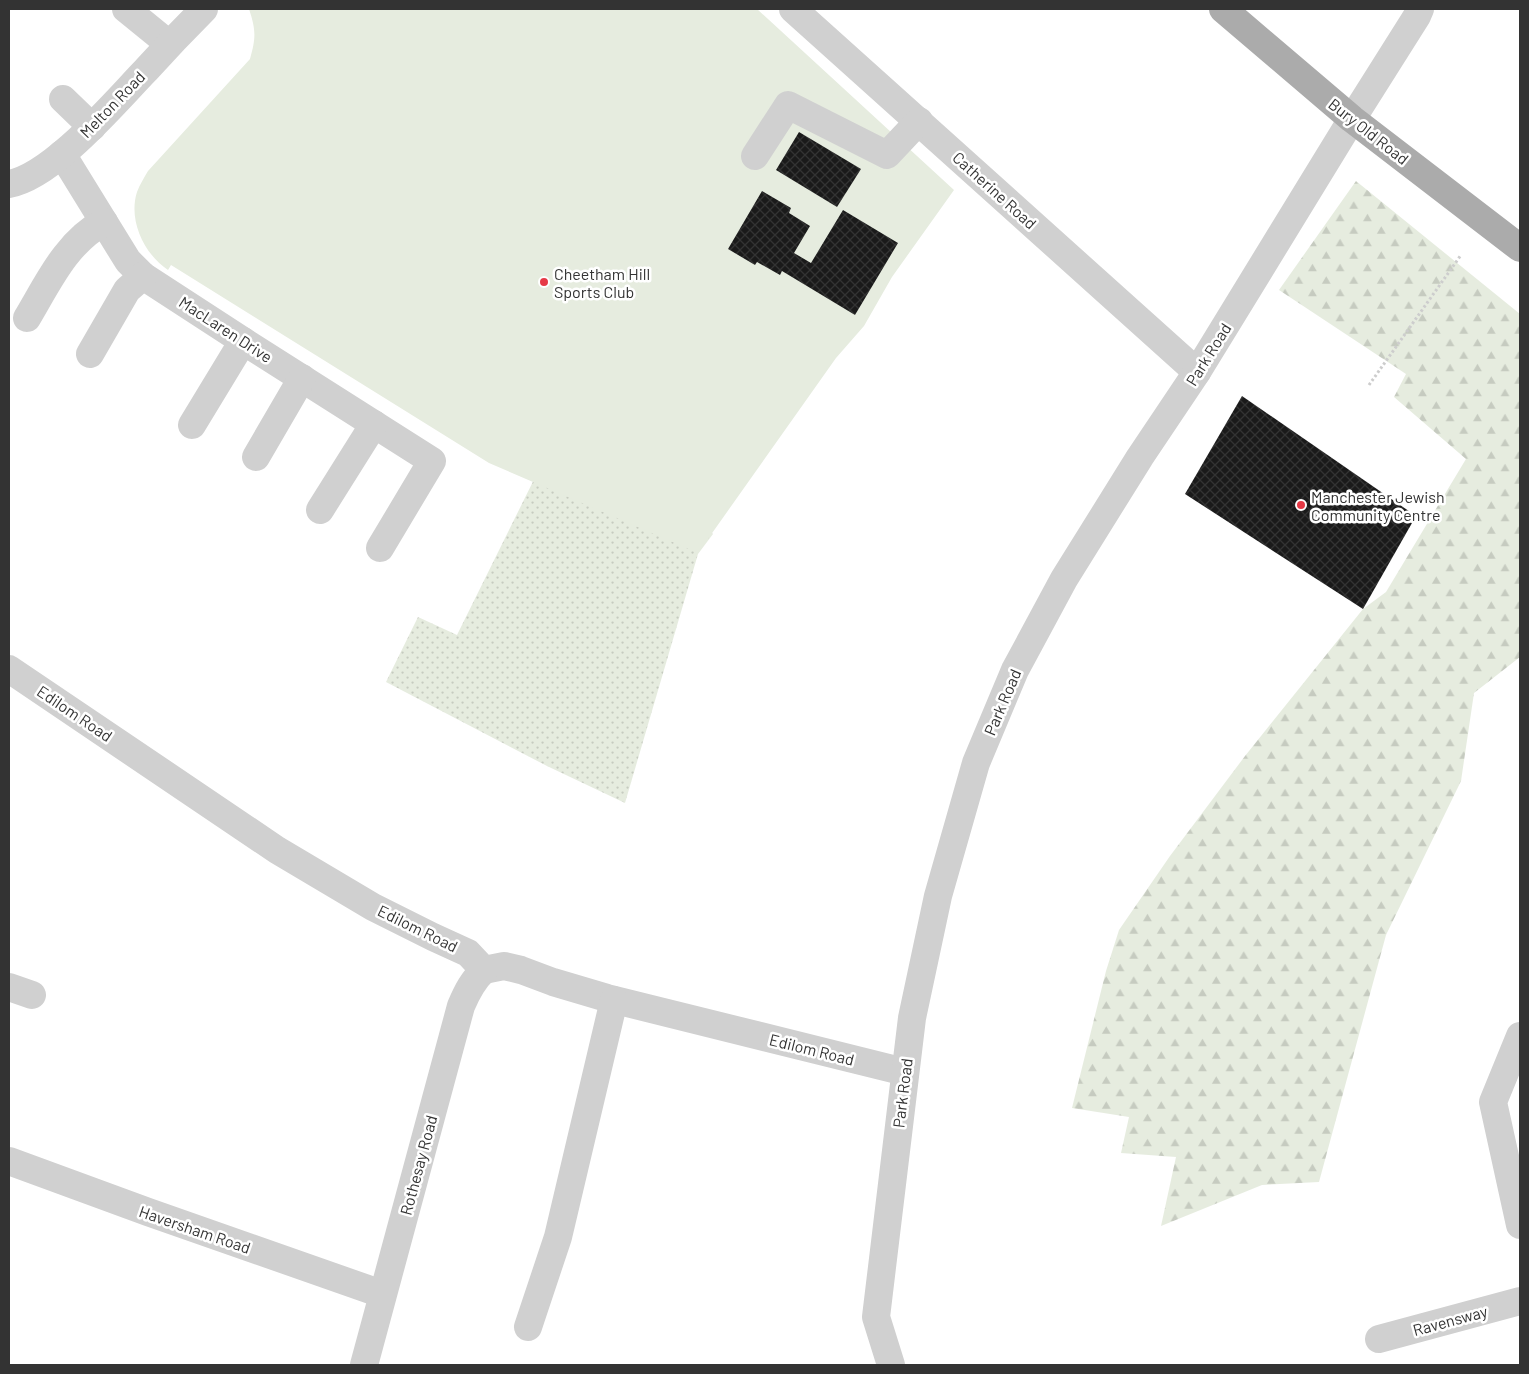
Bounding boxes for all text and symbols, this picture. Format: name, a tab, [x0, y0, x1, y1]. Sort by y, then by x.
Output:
street label: Melton Road	[76, 67, 148, 141]
street label: Bury Old Road	[1325, 94, 1413, 168]
street label: Catherine Road	[949, 147, 1041, 233]
place label: Cheetham Hill Sports Club	[554, 264, 650, 301]
marker: Cheetham Hill Sports Club	[538, 276, 550, 288]
street label: MacLaren Drive	[176, 292, 276, 366]
street label: Park Road	[1181, 319, 1235, 389]
place label: Manchester Jewish Community Centre	[1311, 487, 1445, 524]
marker: Manchester Jewish Community Centre	[1295, 499, 1307, 511]
street label: Park Road	[980, 666, 1024, 738]
street label: Edilom Road	[34, 681, 116, 745]
street label: Edilom Road	[375, 900, 461, 956]
street label: Edilom Road	[768, 1029, 856, 1069]
street label: Park Road	[888, 1057, 916, 1129]
street label: Rothesay Road	[396, 1113, 440, 1217]
street label: Haversham Road	[137, 1201, 253, 1257]
street label: Ravensway	[1411, 1301, 1490, 1339]

